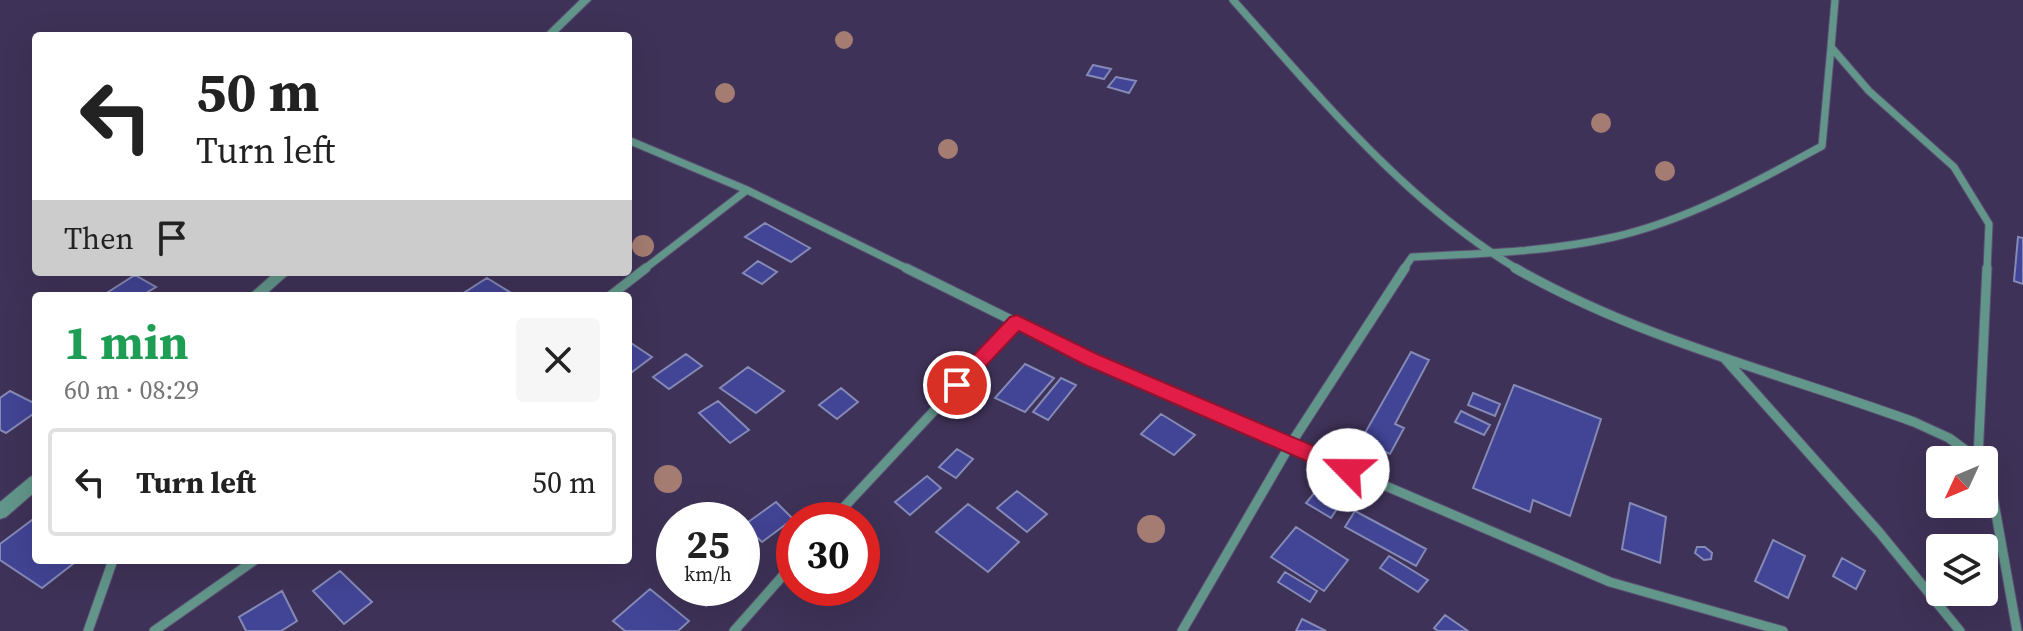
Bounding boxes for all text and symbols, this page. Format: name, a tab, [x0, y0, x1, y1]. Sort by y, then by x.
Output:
text: 50 m	[196, 53, 319, 130]
icon: left	[64, 64, 168, 168]
text: Turn left	[196, 126, 335, 175]
icon: arrive	[150, 216, 194, 260]
text: Then	[64, 218, 134, 259]
text: 1 min	[64, 309, 189, 375]
button: close	[516, 318, 600, 402]
pin	[923, 351, 991, 419]
icon: arrive	[935, 363, 979, 407]
text: 60 m · 08:29	[64, 372, 199, 408]
position arrow	[1306, 428, 1390, 512]
north arrow	[1926, 446, 1998, 518]
map controls	[1926, 446, 1998, 606]
icon: left	[68, 460, 112, 504]
text: Turn left	[136, 462, 256, 503]
text: 50 m	[532, 462, 596, 503]
speed limit sign: 30	[776, 502, 880, 606]
text: 25	[686, 517, 730, 571]
button: layers	[1926, 534, 1998, 606]
text: km/h	[684, 560, 732, 588]

